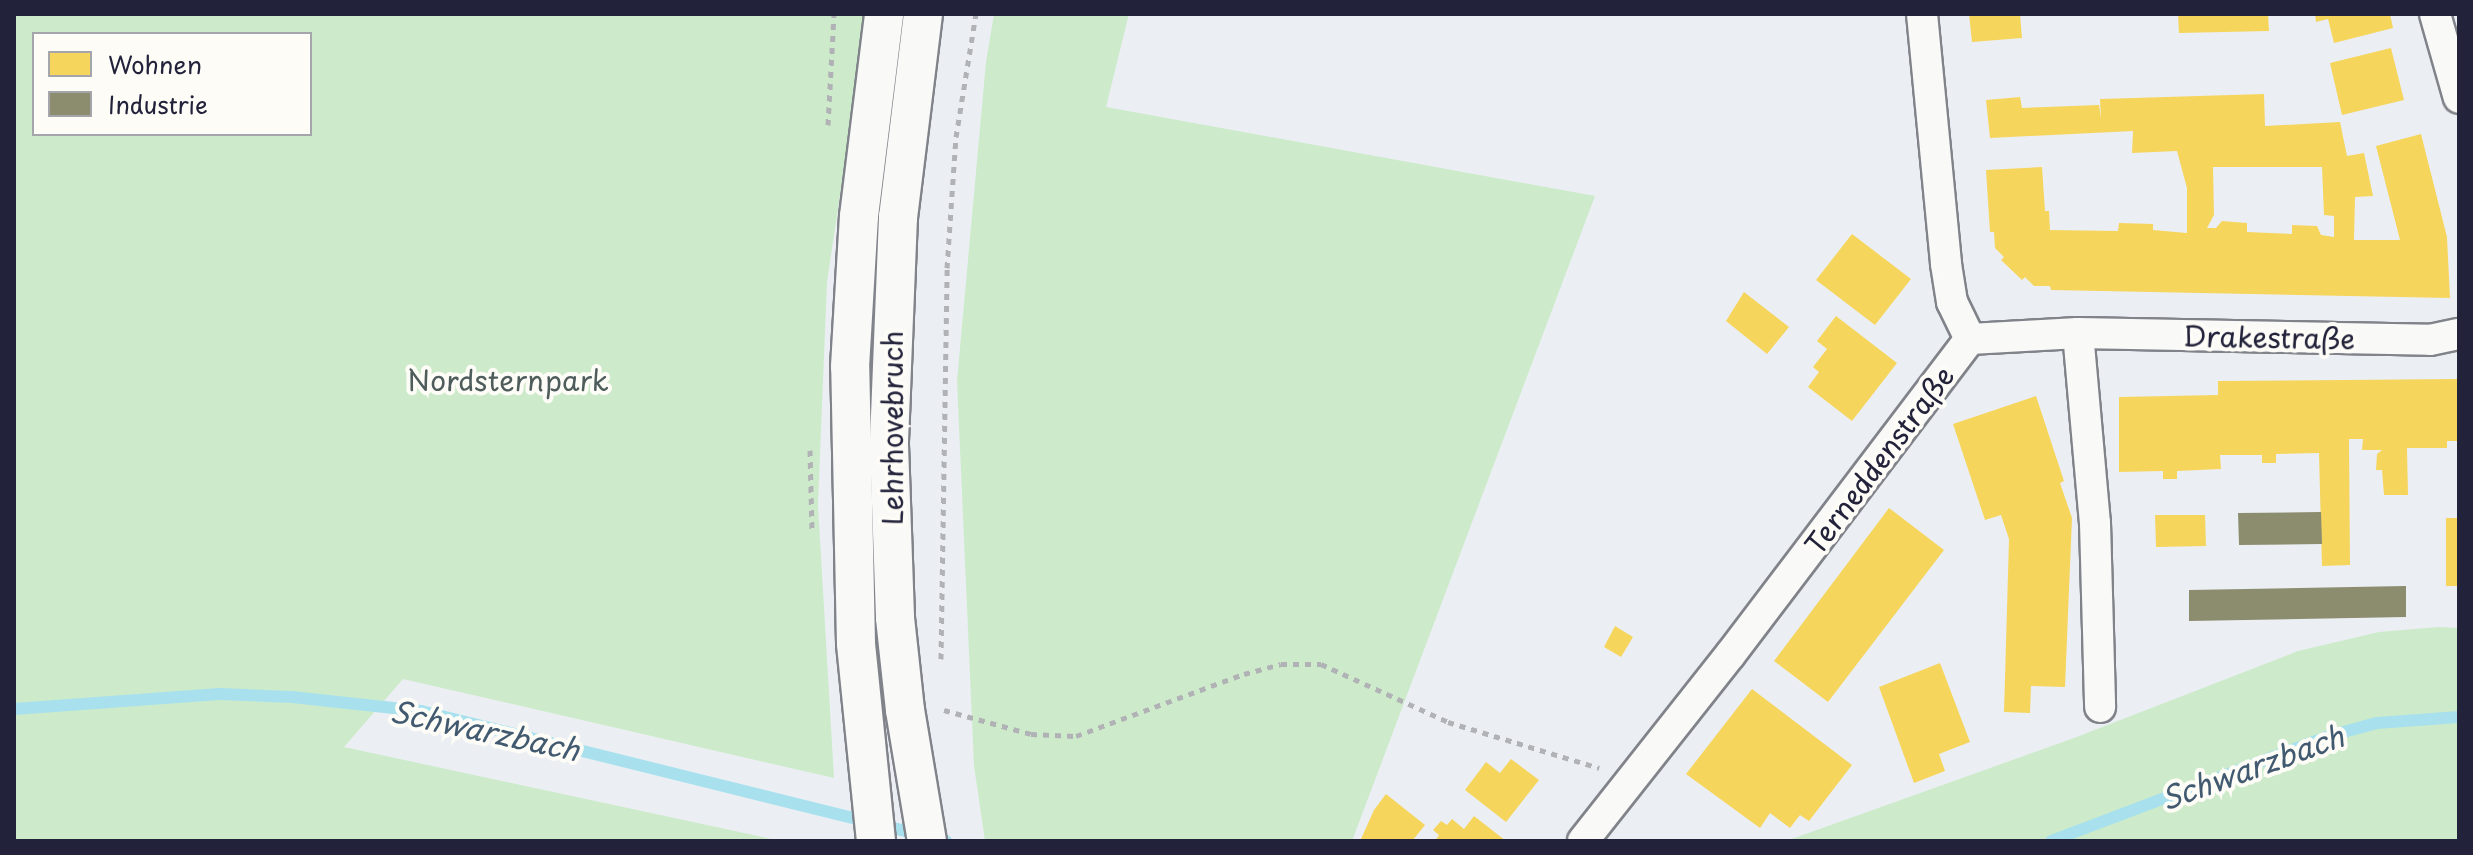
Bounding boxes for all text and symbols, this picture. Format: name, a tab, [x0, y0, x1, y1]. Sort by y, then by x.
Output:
legend	[32, 32, 312, 136]
text: Wohnen	[108, 46, 202, 82]
text: Industrie	[108, 86, 208, 122]
street label: Drakestraße	[2183, 319, 2355, 355]
street label: Lehrhovebruch	[875, 331, 909, 525]
street label: Terneddenstraße	[1797, 359, 1961, 561]
park label: Nordsternpark	[407, 363, 609, 397]
water label: Schwarzbach	[387, 692, 583, 768]
water label: Schwarzbach	[2156, 717, 2348, 817]

